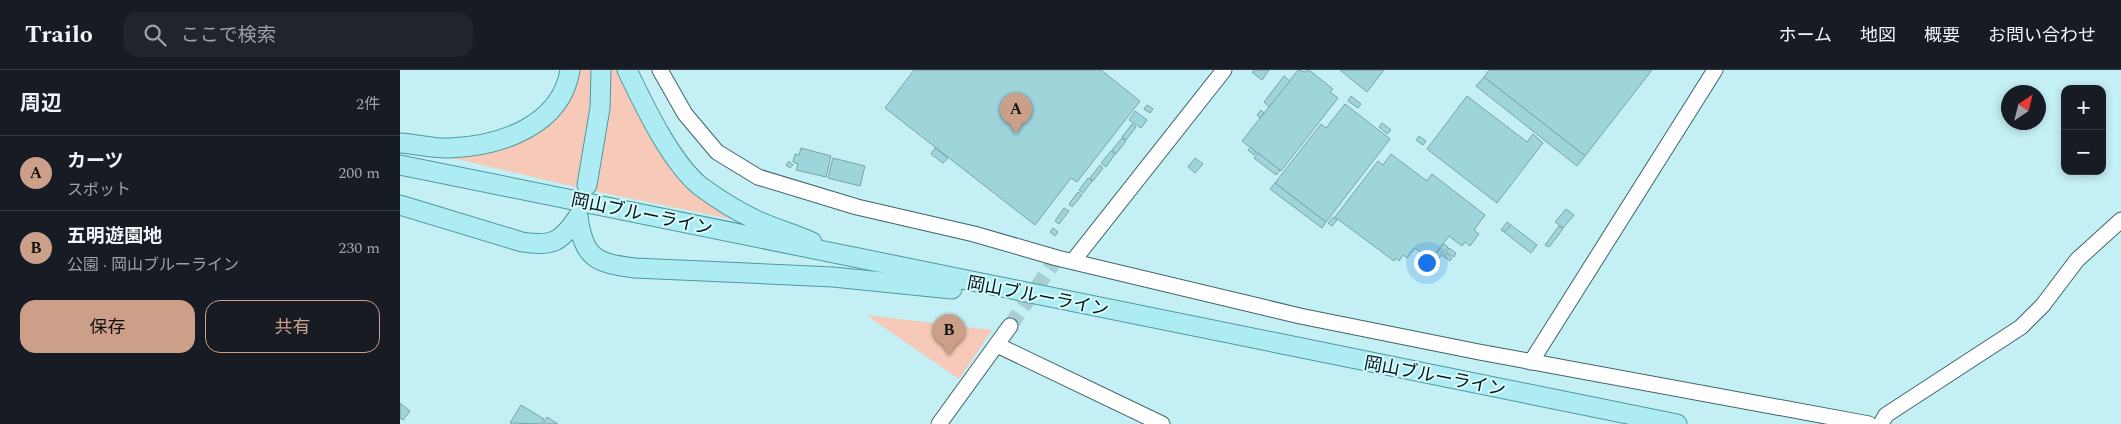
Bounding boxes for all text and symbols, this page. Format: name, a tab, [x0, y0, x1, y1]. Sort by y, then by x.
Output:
search box	[123, 12, 473, 57]
text: Trailo	[25, 17, 93, 53]
icon: search	[141, 21, 169, 49]
text: ここで検索	[181, 21, 276, 50]
text: ホーム	[1779, 22, 1832, 49]
text: 地図	[1860, 22, 1896, 49]
text: 概要	[1924, 22, 1960, 49]
text: お問い合わせ	[1988, 22, 2096, 49]
north arrow	[2001, 85, 2046, 130]
map controls	[2061, 85, 2106, 175]
button: +	[2061, 85, 2106, 130]
text: 周辺	[20, 88, 62, 120]
text: 2件	[356, 92, 380, 116]
pin: A	[1000, 93, 1032, 134]
button: −	[2061, 130, 2106, 175]
text: カーツ	[67, 147, 124, 176]
text: A	[30, 161, 42, 185]
text: 200 m	[338, 161, 380, 185]
text: スポット	[67, 178, 131, 202]
street label: 岡山ブルーライン	[569, 186, 715, 243]
text: 五明遊園地	[67, 222, 162, 251]
text: B	[30, 236, 42, 260]
text: 230 m	[338, 236, 380, 260]
your location	[1414, 250, 1440, 276]
text: 公園 · 岡山ブルーライン	[67, 253, 239, 277]
street label: 岡山ブルーライン	[965, 270, 1111, 323]
button: 保存	[20, 300, 195, 353]
button: 共有	[205, 300, 380, 353]
pin: B	[933, 314, 965, 355]
street label: 岡山ブルーライン	[1362, 350, 1508, 403]

